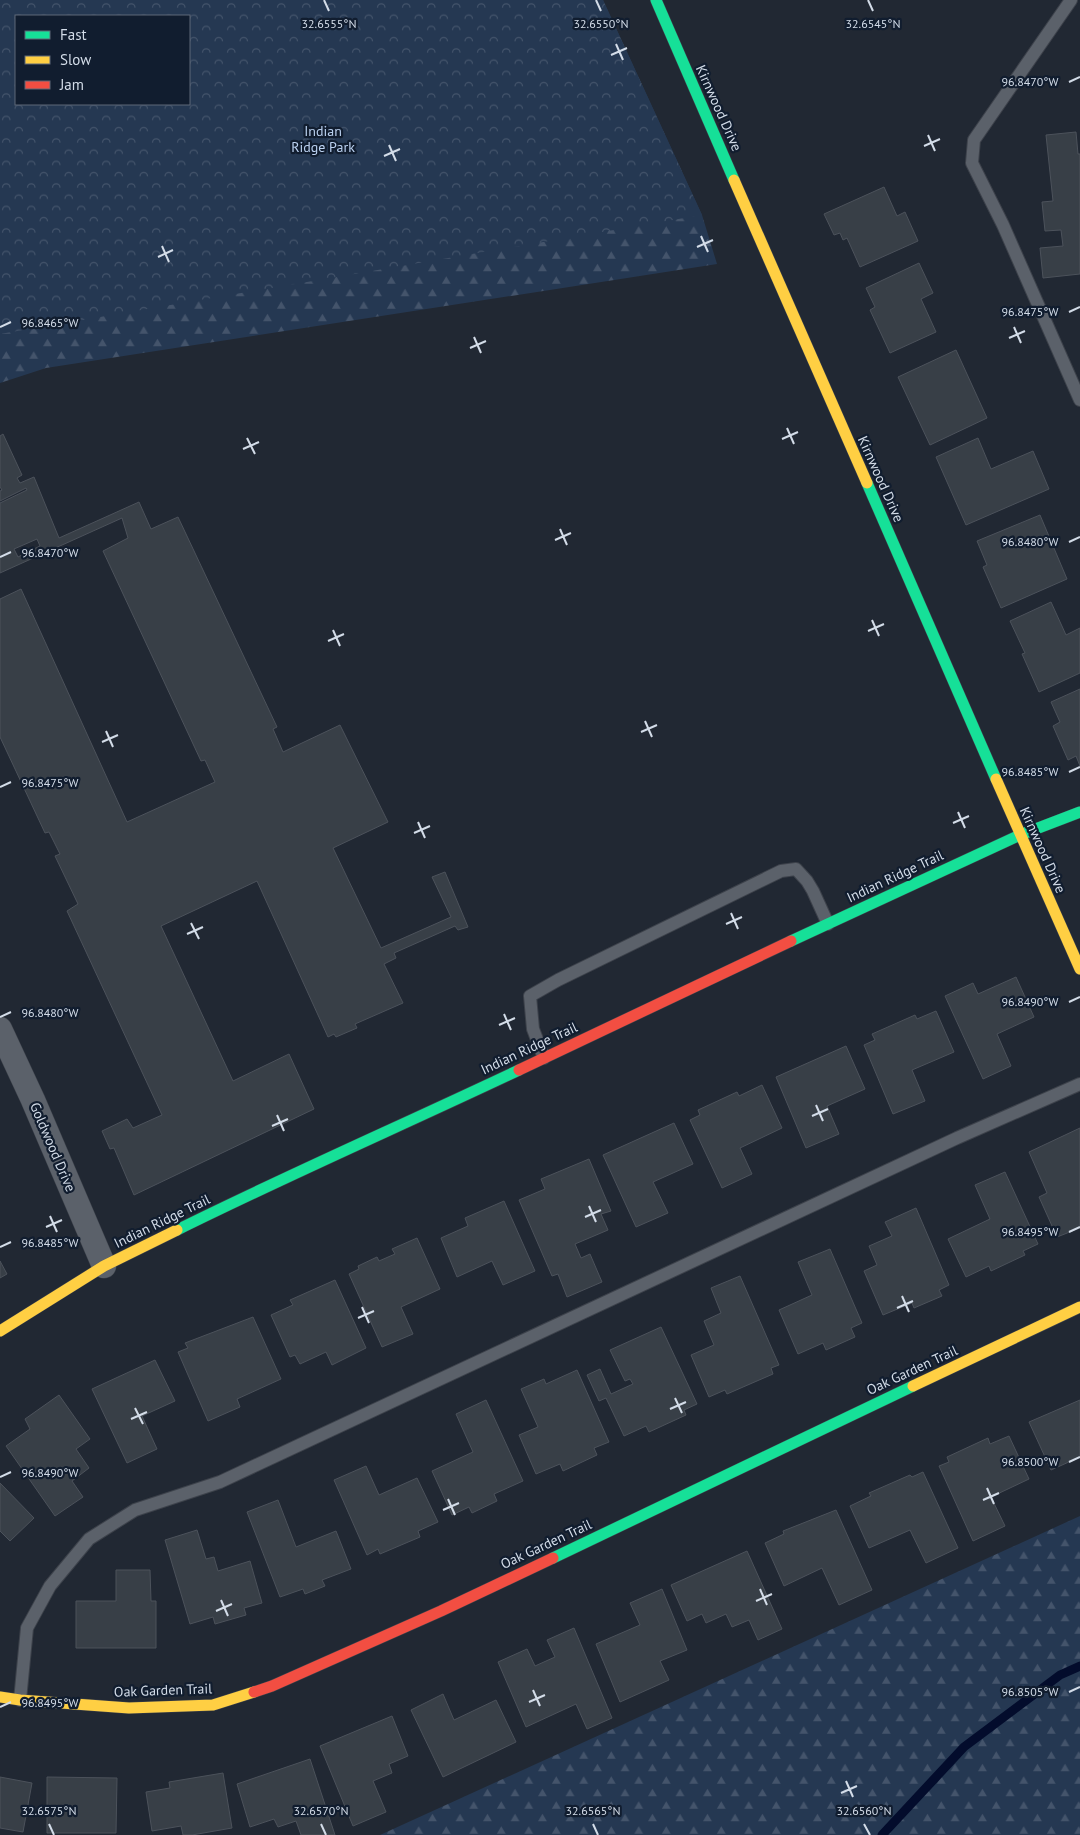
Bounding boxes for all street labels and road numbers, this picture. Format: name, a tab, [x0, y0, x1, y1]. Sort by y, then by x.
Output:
street label: Kirnwood Drive	[692, 62, 746, 154]
street label: Kirnwood Drive	[854, 433, 908, 525]
street label: Kirnwood Drive	[1016, 804, 1070, 896]
street label: Indian Ridge Trail	[844, 846, 946, 906]
street label: Indian Ridge Trail	[478, 1018, 580, 1078]
street label: Goldwood Drive	[26, 1100, 80, 1194]
street label: Indian Ridge Trail	[111, 1190, 213, 1252]
street label: Oak Garden Trail	[864, 1341, 960, 1399]
street label: Oak Garden Trail	[498, 1515, 594, 1573]
street label: Oak Garden Trail	[114, 1679, 212, 1701]

